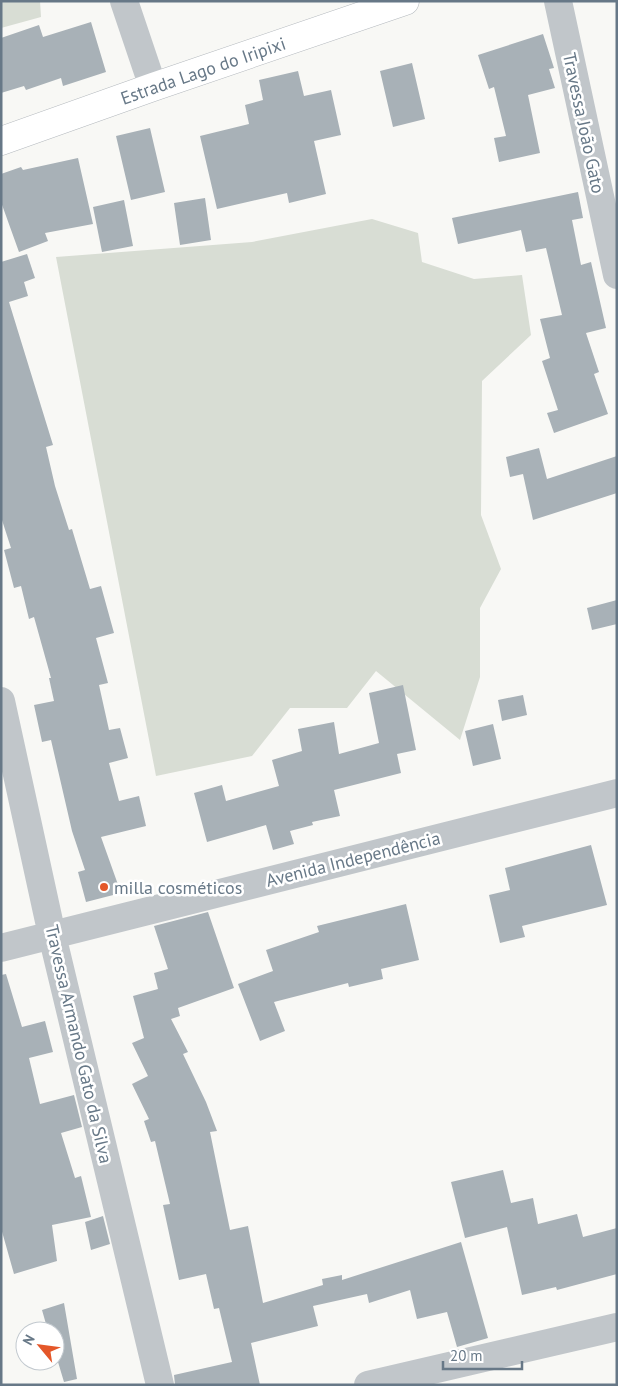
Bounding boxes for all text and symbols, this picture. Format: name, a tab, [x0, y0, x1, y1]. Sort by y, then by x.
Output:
street label: Estrada Lago do Iripixi	[117, 31, 288, 109]
street label: Travessa João Gato	[558, 50, 610, 196]
street label: Avenida Independência	[263, 826, 443, 892]
place label: milla cosméticos	[114, 876, 242, 899]
marker: milla cosméticos	[98, 881, 110, 893]
street label: Travessa Armando Gato da Silva	[40, 922, 118, 1166]
north arrow	[15, 1321, 65, 1371]
text: N	[19, 1331, 39, 1348]
scale bar	[443, 1338, 522, 1370]
text: 20 m	[450, 1346, 483, 1365]

